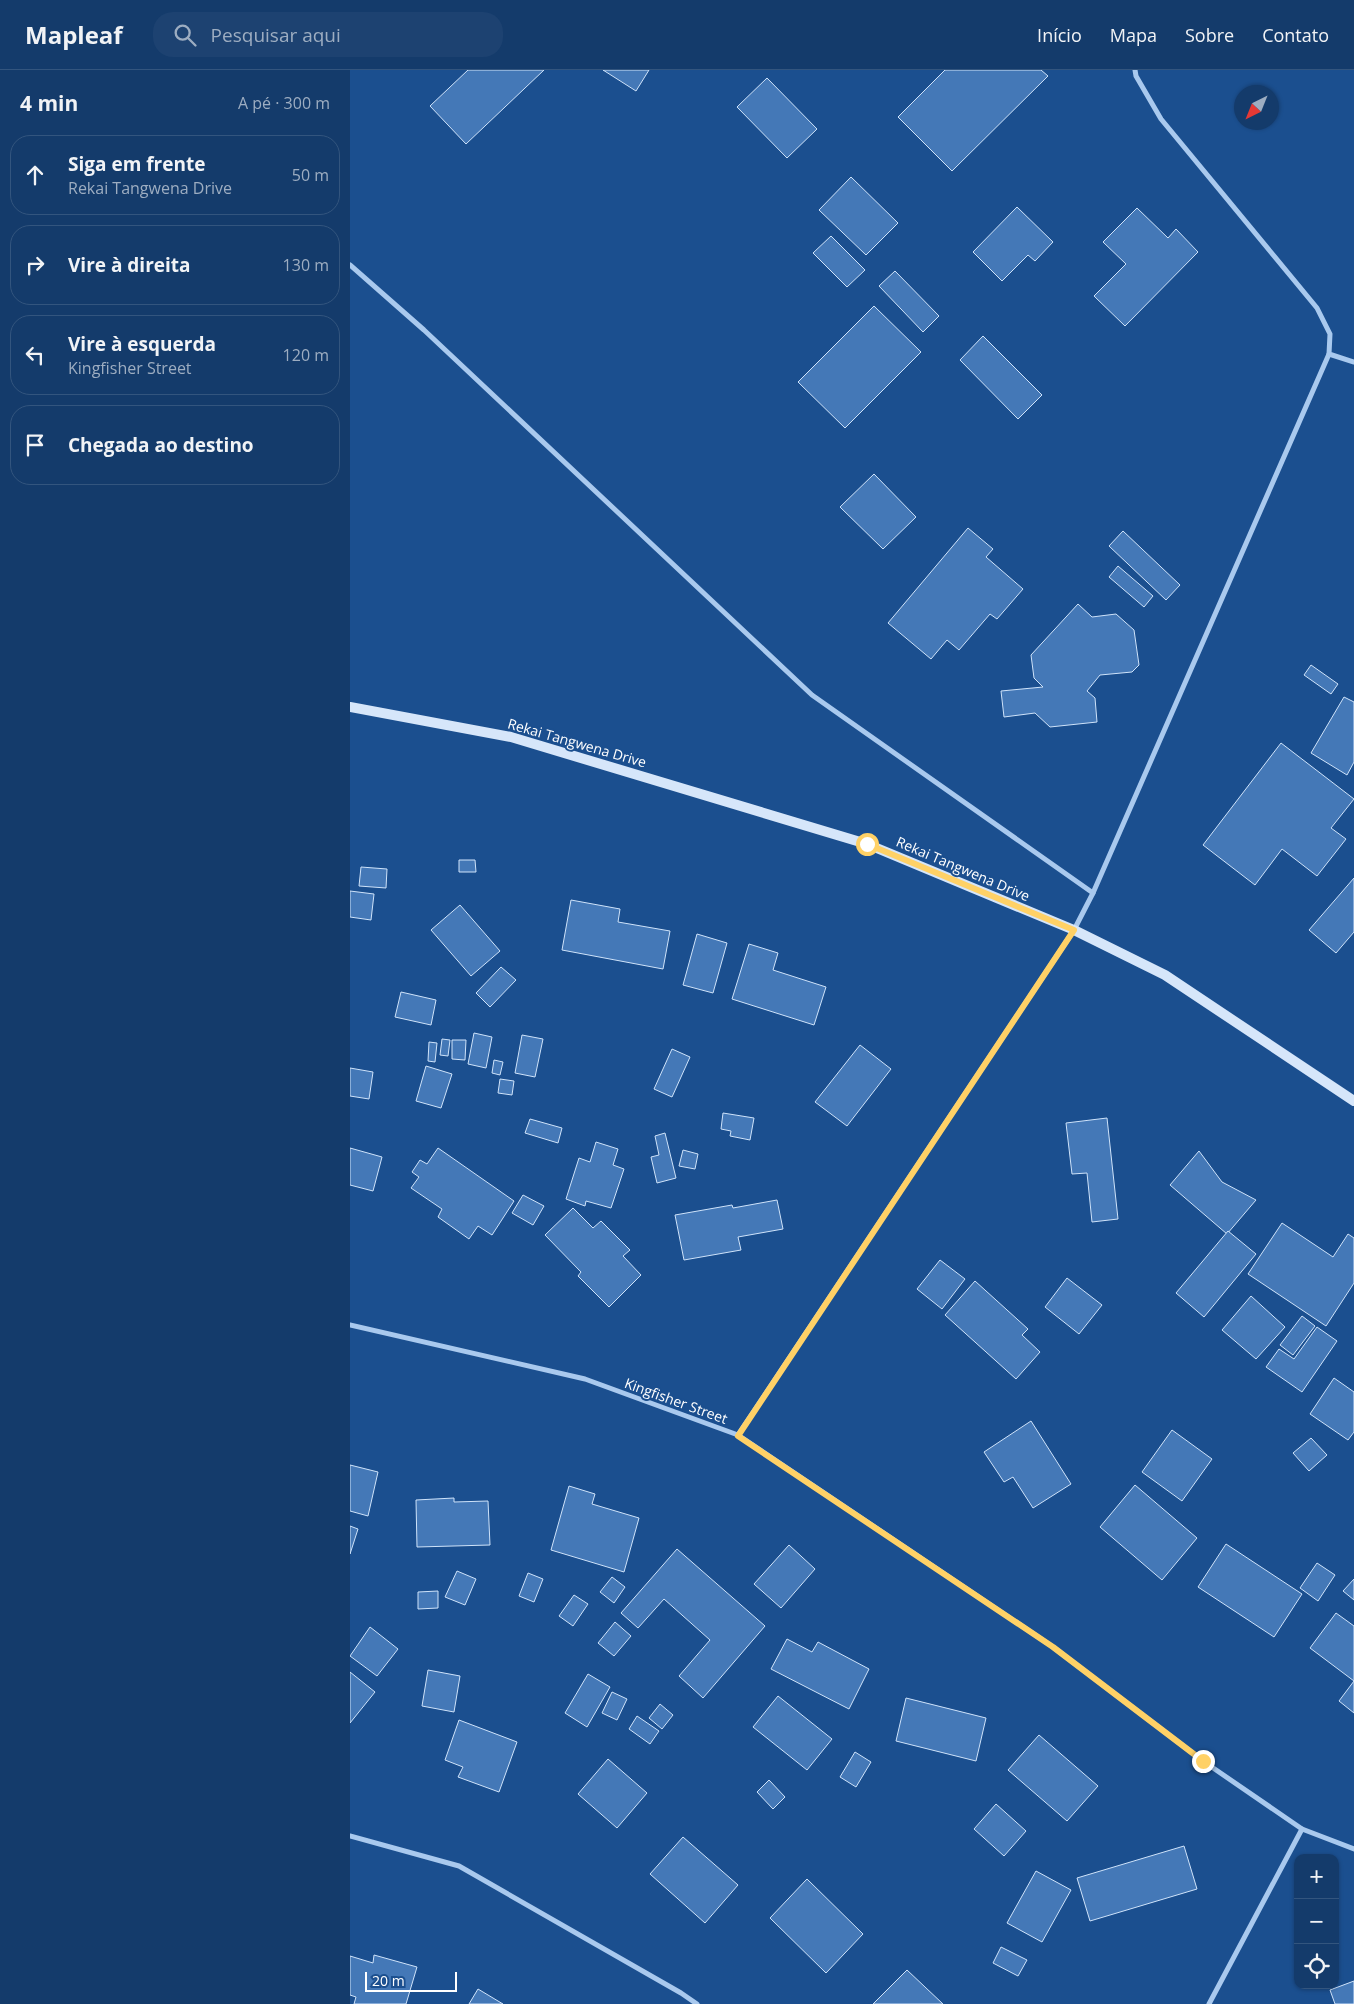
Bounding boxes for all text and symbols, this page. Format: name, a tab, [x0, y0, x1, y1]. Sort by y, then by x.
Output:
search box	[153, 12, 503, 57]
text: Mapleaf	[25, 18, 123, 51]
icon: search	[171, 21, 199, 49]
text: Pesquisar aqui	[211, 22, 341, 48]
text: Início	[1037, 23, 1082, 47]
text: Mapa	[1110, 23, 1157, 47]
text: Sobre	[1185, 23, 1234, 47]
text: Contato	[1262, 23, 1329, 47]
north arrow	[1234, 85, 1279, 130]
text: 4 min	[20, 89, 78, 117]
text: A pé · 300 m	[238, 92, 330, 114]
text: Siga em frente	[68, 151, 205, 177]
icon: ahead	[21, 161, 49, 189]
text: 50 m	[292, 164, 329, 186]
text: Rekai Tangwena Drive	[68, 177, 232, 199]
icon: right	[21, 251, 49, 279]
text: Vire à direita	[68, 252, 191, 278]
text: 130 m	[283, 254, 329, 276]
text: Vire à esquerda	[68, 331, 216, 357]
icon: left	[21, 341, 49, 369]
text: 120 m	[283, 344, 329, 366]
text: Kingfisher Street	[68, 357, 192, 379]
icon: arrive	[21, 431, 49, 459]
text: Chegada ao destino	[68, 432, 254, 458]
street label: Rekai Tangwena Drive	[506, 714, 649, 771]
street label: Rekai Tangwena Drive	[893, 832, 1033, 905]
route start	[856, 833, 879, 856]
street label: Kingfisher Street	[622, 1373, 730, 1428]
route end	[1192, 1750, 1215, 1773]
map controls	[1294, 1854, 1339, 1989]
button: +	[1294, 1854, 1339, 1899]
button: −	[1294, 1899, 1339, 1944]
button: locate	[1294, 1944, 1339, 1989]
scale bar	[365, 1969, 458, 1992]
text: 20 m	[372, 1971, 405, 1990]

